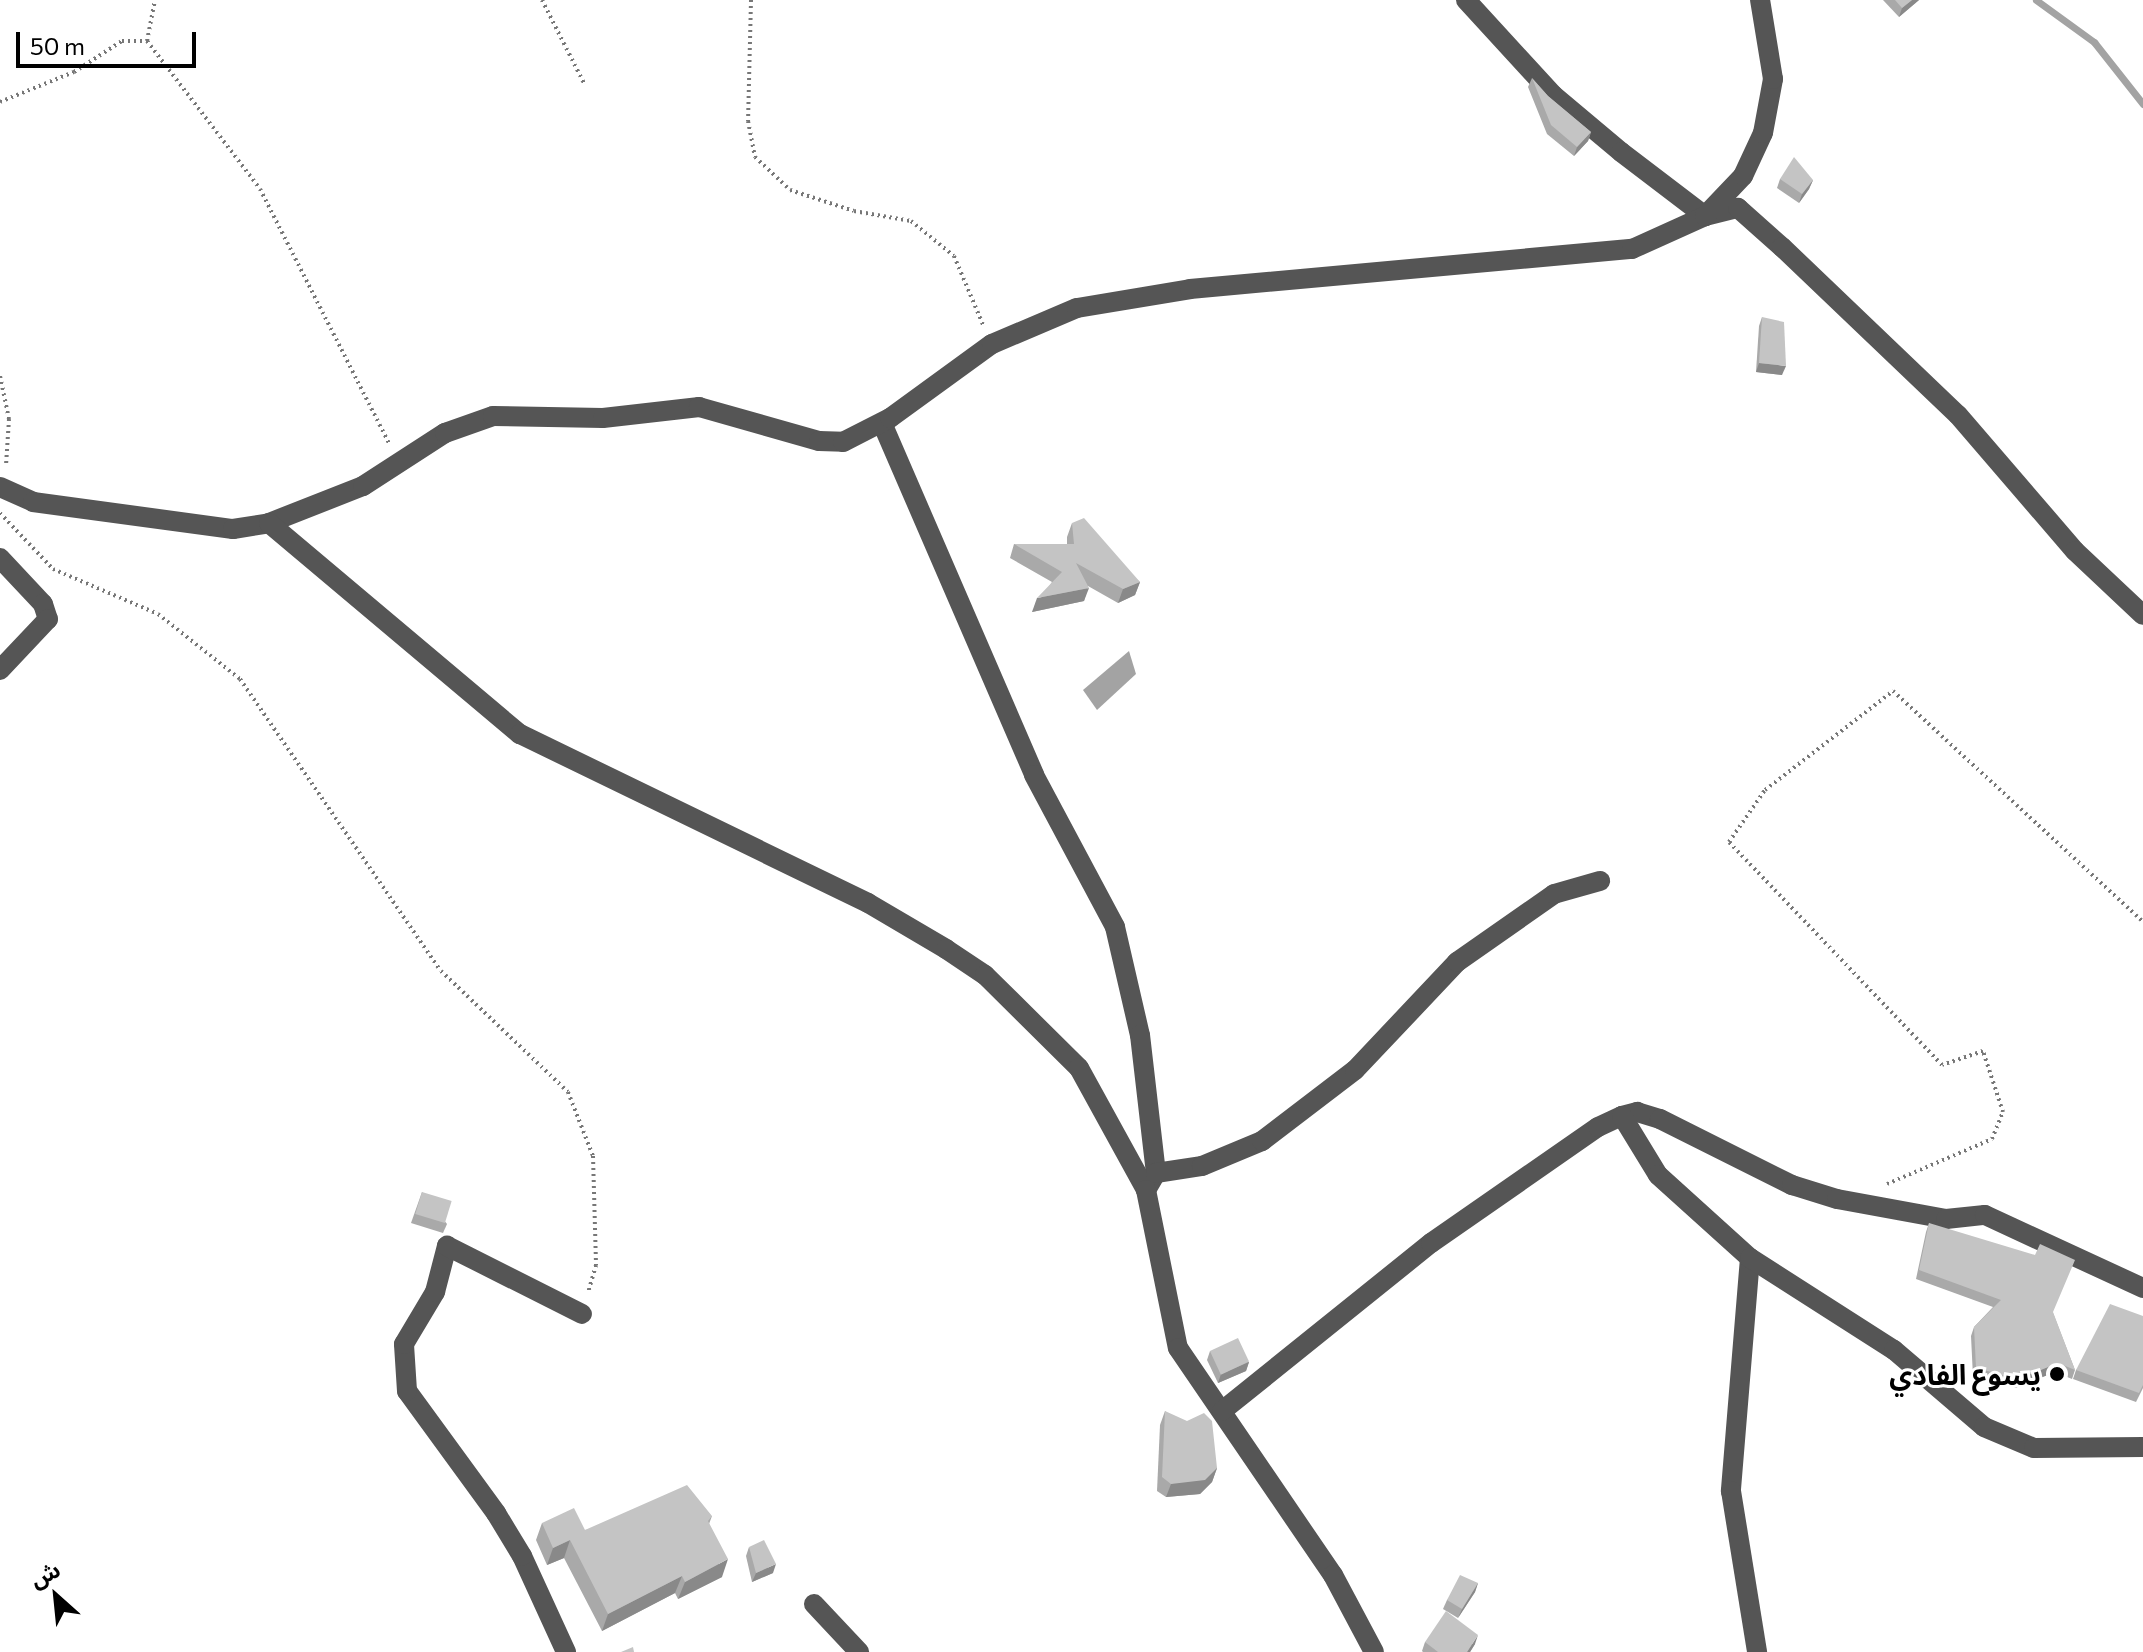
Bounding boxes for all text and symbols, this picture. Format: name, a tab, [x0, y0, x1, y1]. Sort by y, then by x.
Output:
scale bar	[20, 16, 200, 66]
text: 50 m	[30, 31, 85, 60]
place label: يسوع الفادي	[1889, 1357, 2041, 1391]
marker: يسوع الفادي	[2048, 1365, 2066, 1383]
text: ش	[25, 1555, 64, 1593]
north arrow	[16, 1556, 96, 1636]

